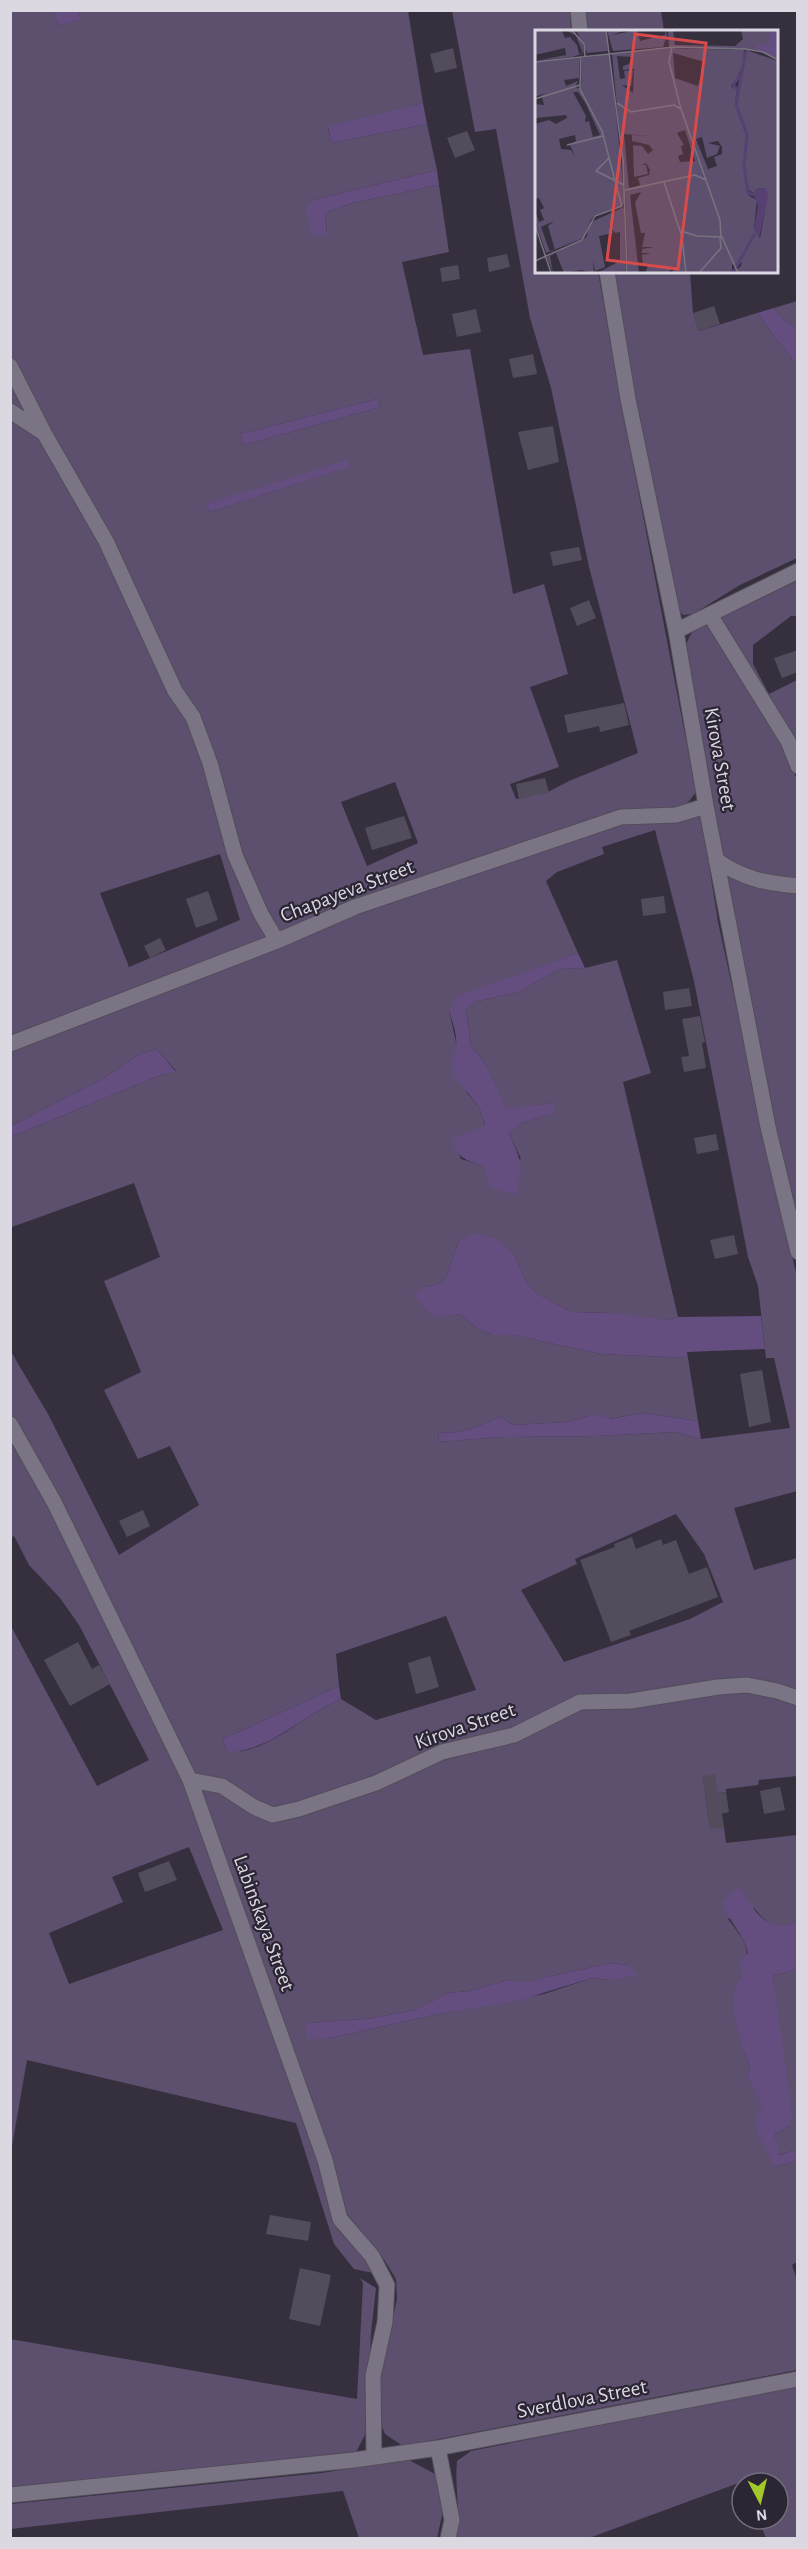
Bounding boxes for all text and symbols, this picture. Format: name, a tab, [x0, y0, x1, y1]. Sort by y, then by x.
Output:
inset map	[535, 30, 778, 273]
street label: Kirova Street	[701, 706, 739, 813]
street label: Chapayeva Street	[277, 856, 417, 926]
street label: Kirova Street	[412, 1699, 518, 1753]
street label: Labinskaya Street	[230, 1852, 298, 1994]
street label: Sverdlova Street	[515, 2376, 649, 2422]
north arrow	[730, 2471, 790, 2531]
text: N	[755, 2506, 768, 2524]

